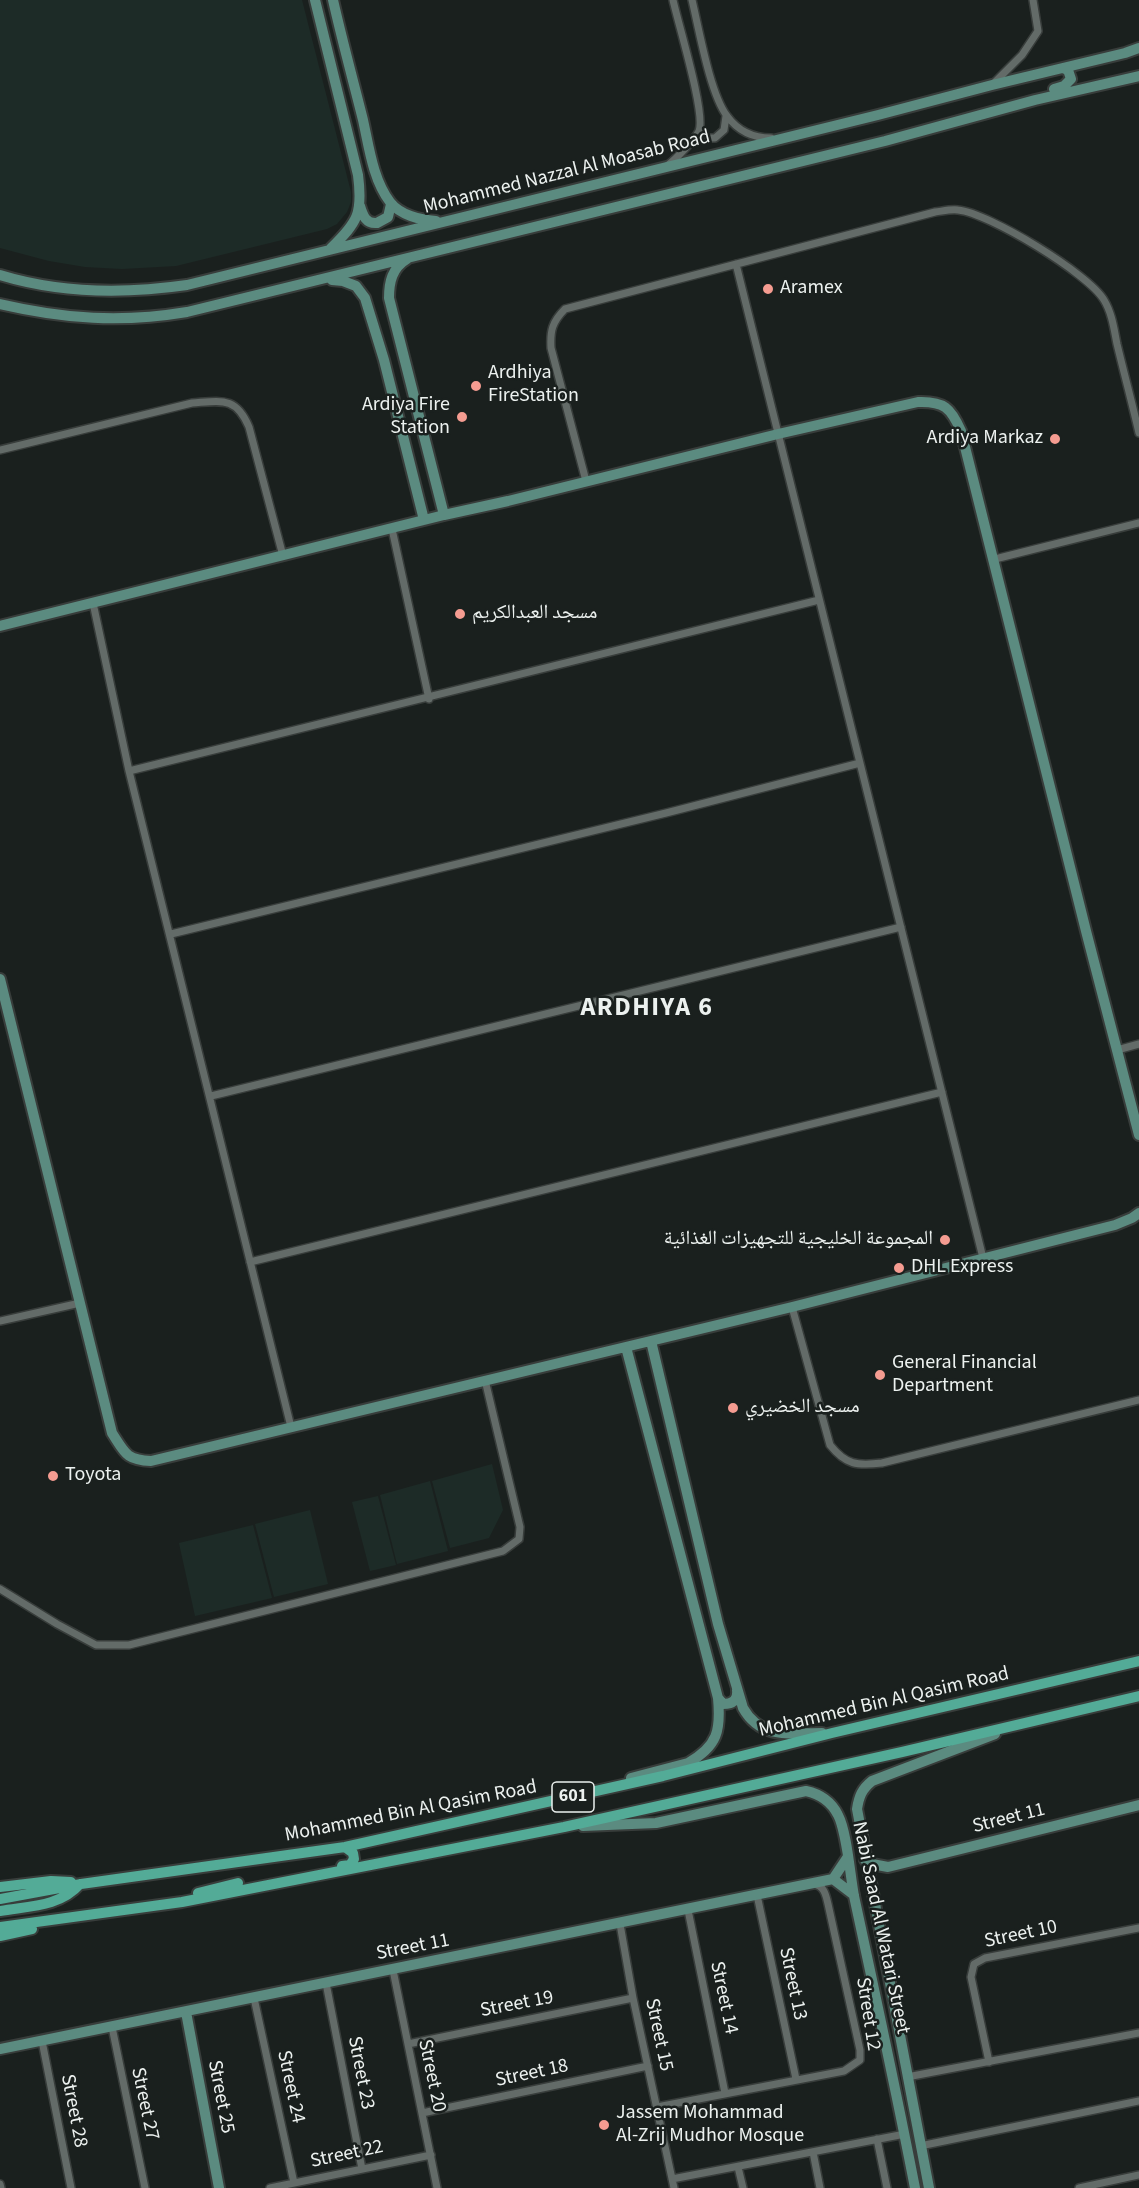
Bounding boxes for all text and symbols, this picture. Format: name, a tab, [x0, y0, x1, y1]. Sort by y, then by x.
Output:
street label: Mohammed Nazzal Al Moasab Road	[421, 126, 713, 220]
place label: Aramex	[780, 277, 843, 301]
marker: Aramex	[761, 282, 775, 296]
place label: Ardhiya FireStation	[488, 362, 579, 409]
marker: Ardhiya FireStation	[469, 379, 483, 393]
place label: Ardiya Fire Station	[362, 394, 450, 441]
marker: Ardiya Fire Station	[455, 410, 469, 424]
place label: Ardiya Markaz	[927, 427, 1043, 451]
marker: Ardiya Markaz	[1048, 432, 1062, 446]
place label: مسجد العبدالكريم	[472, 602, 597, 626]
marker: مسجد العبدالكريم	[453, 607, 467, 621]
district label: ARDHIYA 6	[580, 993, 714, 1025]
place label: المجموعة الخليجية للتجهيزات الغذائية	[664, 1228, 933, 1252]
marker: المجموعة الخليجية للتجهيزات الغذائية	[938, 1233, 952, 1247]
place label: DHL Express	[911, 1256, 1013, 1280]
marker: DHL Express	[892, 1261, 906, 1275]
place label: General Financial Department	[892, 1352, 1037, 1399]
marker: General Financial Department	[873, 1368, 887, 1382]
place label: مسجد الخضيري	[745, 1396, 860, 1420]
marker: مسجد الخضيري	[726, 1401, 740, 1415]
place label: Toyota	[65, 1464, 121, 1488]
marker: Toyota	[46, 1469, 60, 1483]
street label: Mohammed Bin Al Qasim Road	[756, 1662, 1012, 1744]
street label: Mohammed Bin Al Qasim Road	[283, 1776, 539, 1848]
road number: 601	[552, 1782, 594, 1812]
street label: Street 11	[970, 1798, 1048, 1840]
street label: Nabi Saad Al Watari Street	[846, 1820, 914, 2036]
street label: Street 10	[982, 1916, 1060, 1954]
street label: Street 11	[374, 1929, 452, 1967]
street label: Street 13	[773, 1945, 811, 2023]
street label: Street 14	[704, 1959, 742, 2037]
street label: Street 12	[849, 1976, 885, 2052]
street label: Street 19	[478, 1986, 556, 2024]
street label: Street 15	[639, 1996, 677, 2074]
street label: Street 23	[341, 2034, 379, 2112]
street label: Street 20	[412, 2037, 450, 2115]
street label: Street 24	[271, 2048, 309, 2126]
street label: Street 18	[493, 2055, 571, 2093]
street label: Street 25	[201, 2058, 239, 2136]
street label: Street 27	[125, 2065, 163, 2143]
street label: Street 28	[54, 2072, 92, 2150]
place label: Jassem Mohammad Al-Zrij Mudhor Mosque	[616, 2102, 804, 2149]
marker: Jassem Mohammad Al-Zrij Mudhor Mosque	[597, 2118, 611, 2132]
street label: Street 22	[308, 2136, 386, 2174]

